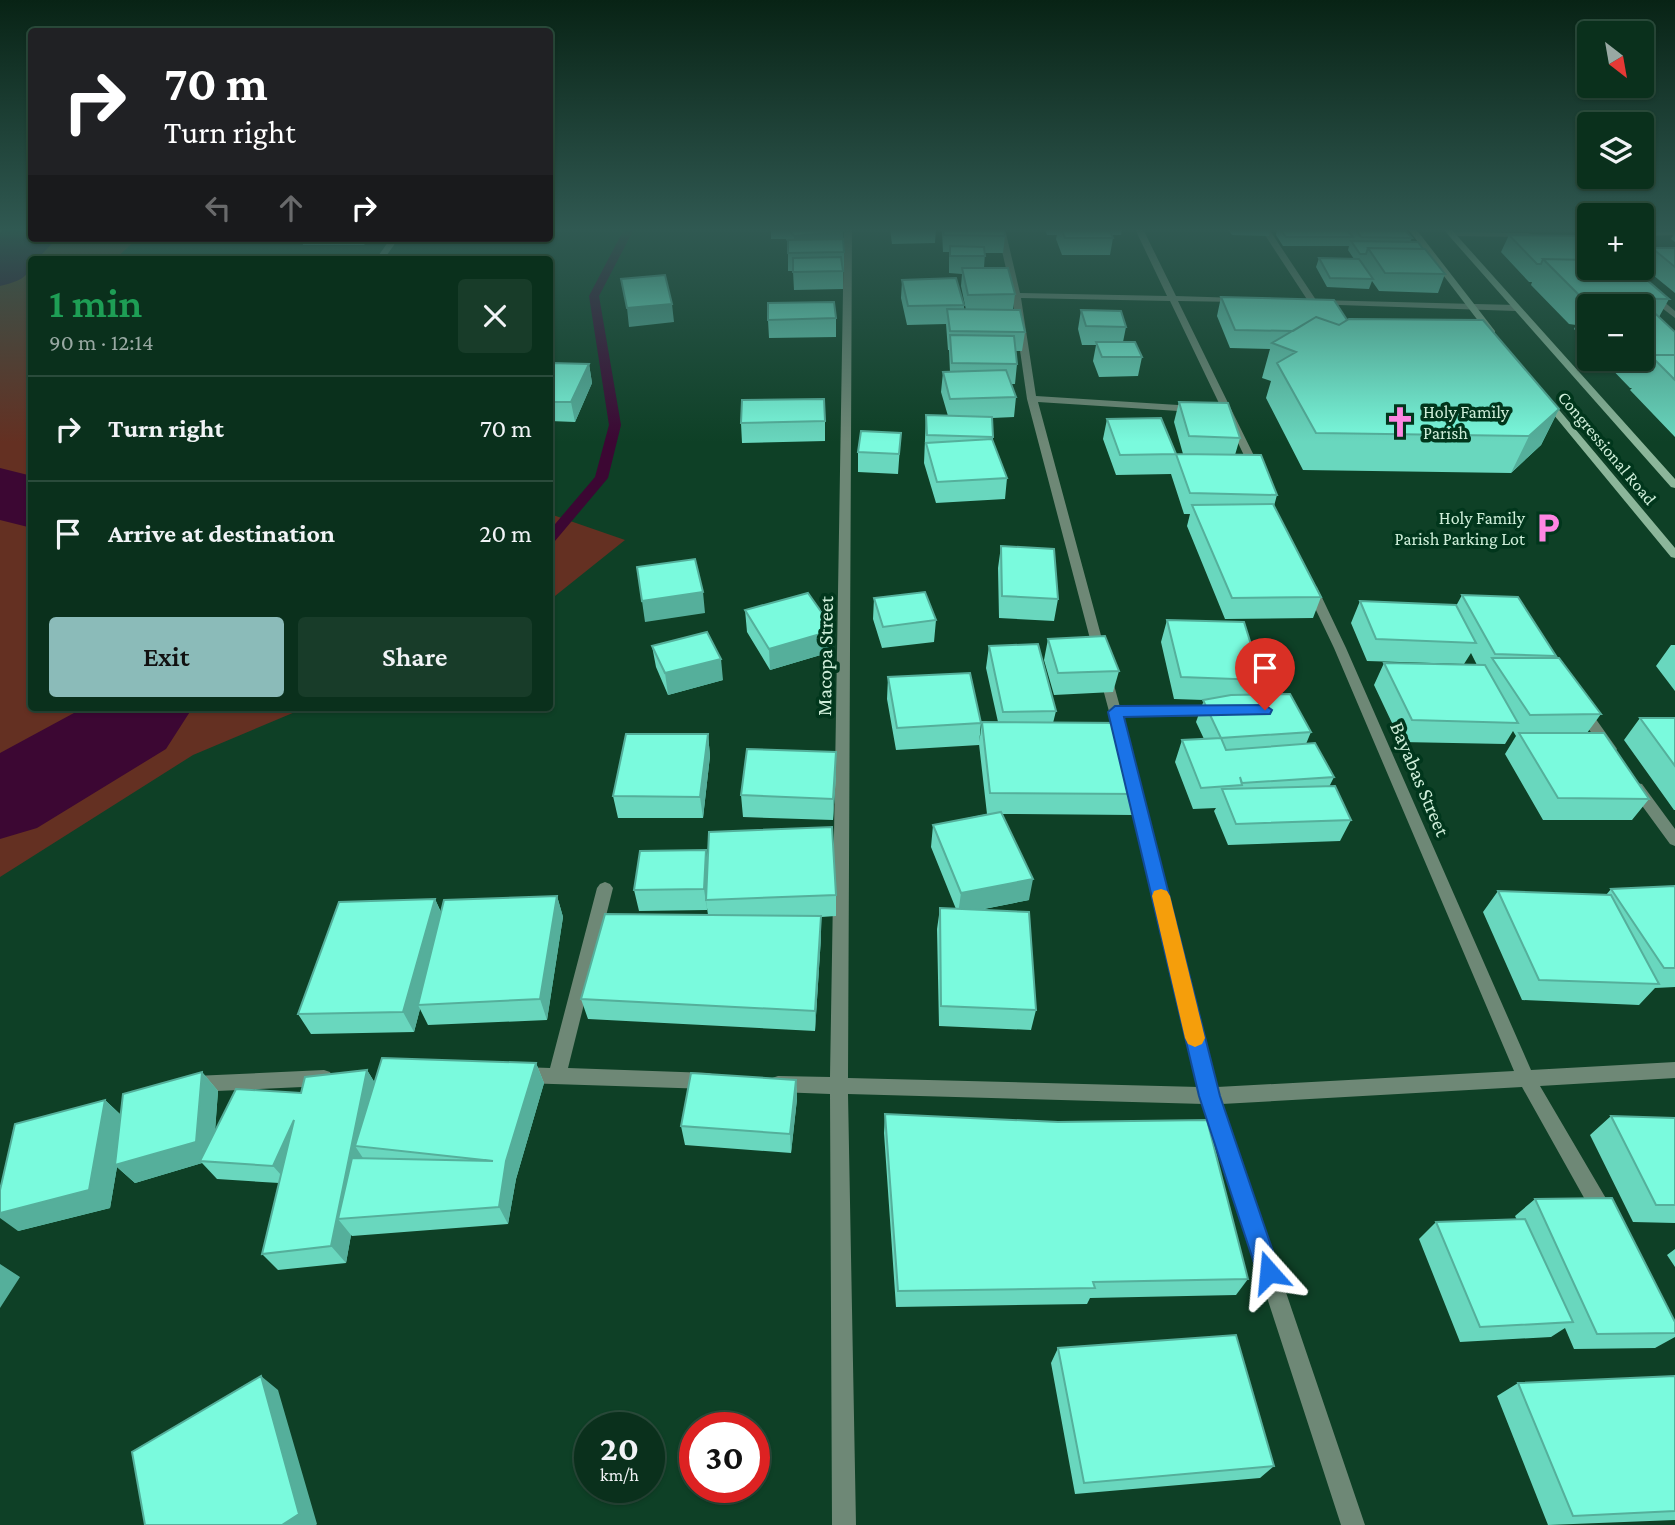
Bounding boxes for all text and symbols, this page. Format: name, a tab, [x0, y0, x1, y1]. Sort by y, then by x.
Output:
north arrow	[1577, 21, 1654, 98]
map controls	[1577, 21, 1654, 371]
icon: right	[49, 56, 140, 147]
text: 70 m	[164, 56, 268, 111]
button: layers	[1577, 112, 1654, 189]
text: Turn right	[164, 114, 296, 150]
icon: left	[199, 189, 237, 227]
icon: ahead	[272, 189, 310, 227]
icon: right	[345, 189, 383, 227]
button: +	[1577, 203, 1654, 280]
text: 1 min	[49, 279, 142, 326]
button: close	[458, 279, 532, 353]
button: −	[1577, 294, 1654, 371]
text: 90 m · 12:14	[49, 329, 154, 355]
street label: Congressional Road	[1554, 387, 1661, 509]
place label: Holy Family Parish	[1423, 402, 1510, 443]
church icon: Holy Family Parish	[1383, 405, 1417, 439]
icon: right	[49, 410, 87, 448]
text: Turn right	[108, 414, 224, 443]
text: 70 m	[480, 414, 532, 443]
place label: Holy Family Parish Parking Lot	[1394, 508, 1526, 549]
parking icon: Holy Family Parish Parking Lot	[1531, 511, 1565, 545]
icon: arrive	[49, 515, 87, 553]
text: Arrive at destination	[108, 519, 335, 548]
text: 20 m	[479, 519, 532, 548]
street label: Macopa Street	[812, 595, 838, 716]
button: Exit	[49, 617, 284, 697]
button: Share	[298, 617, 532, 697]
pin	[1235, 638, 1295, 710]
icon: arrive	[1246, 649, 1284, 687]
street label: Bayabas Street	[1385, 718, 1455, 841]
position arrow	[1232, 1235, 1306, 1309]
speed limit sign: 30	[679, 1412, 770, 1503]
text: 20	[600, 1429, 639, 1468]
text: km/h	[600, 1465, 639, 1485]

